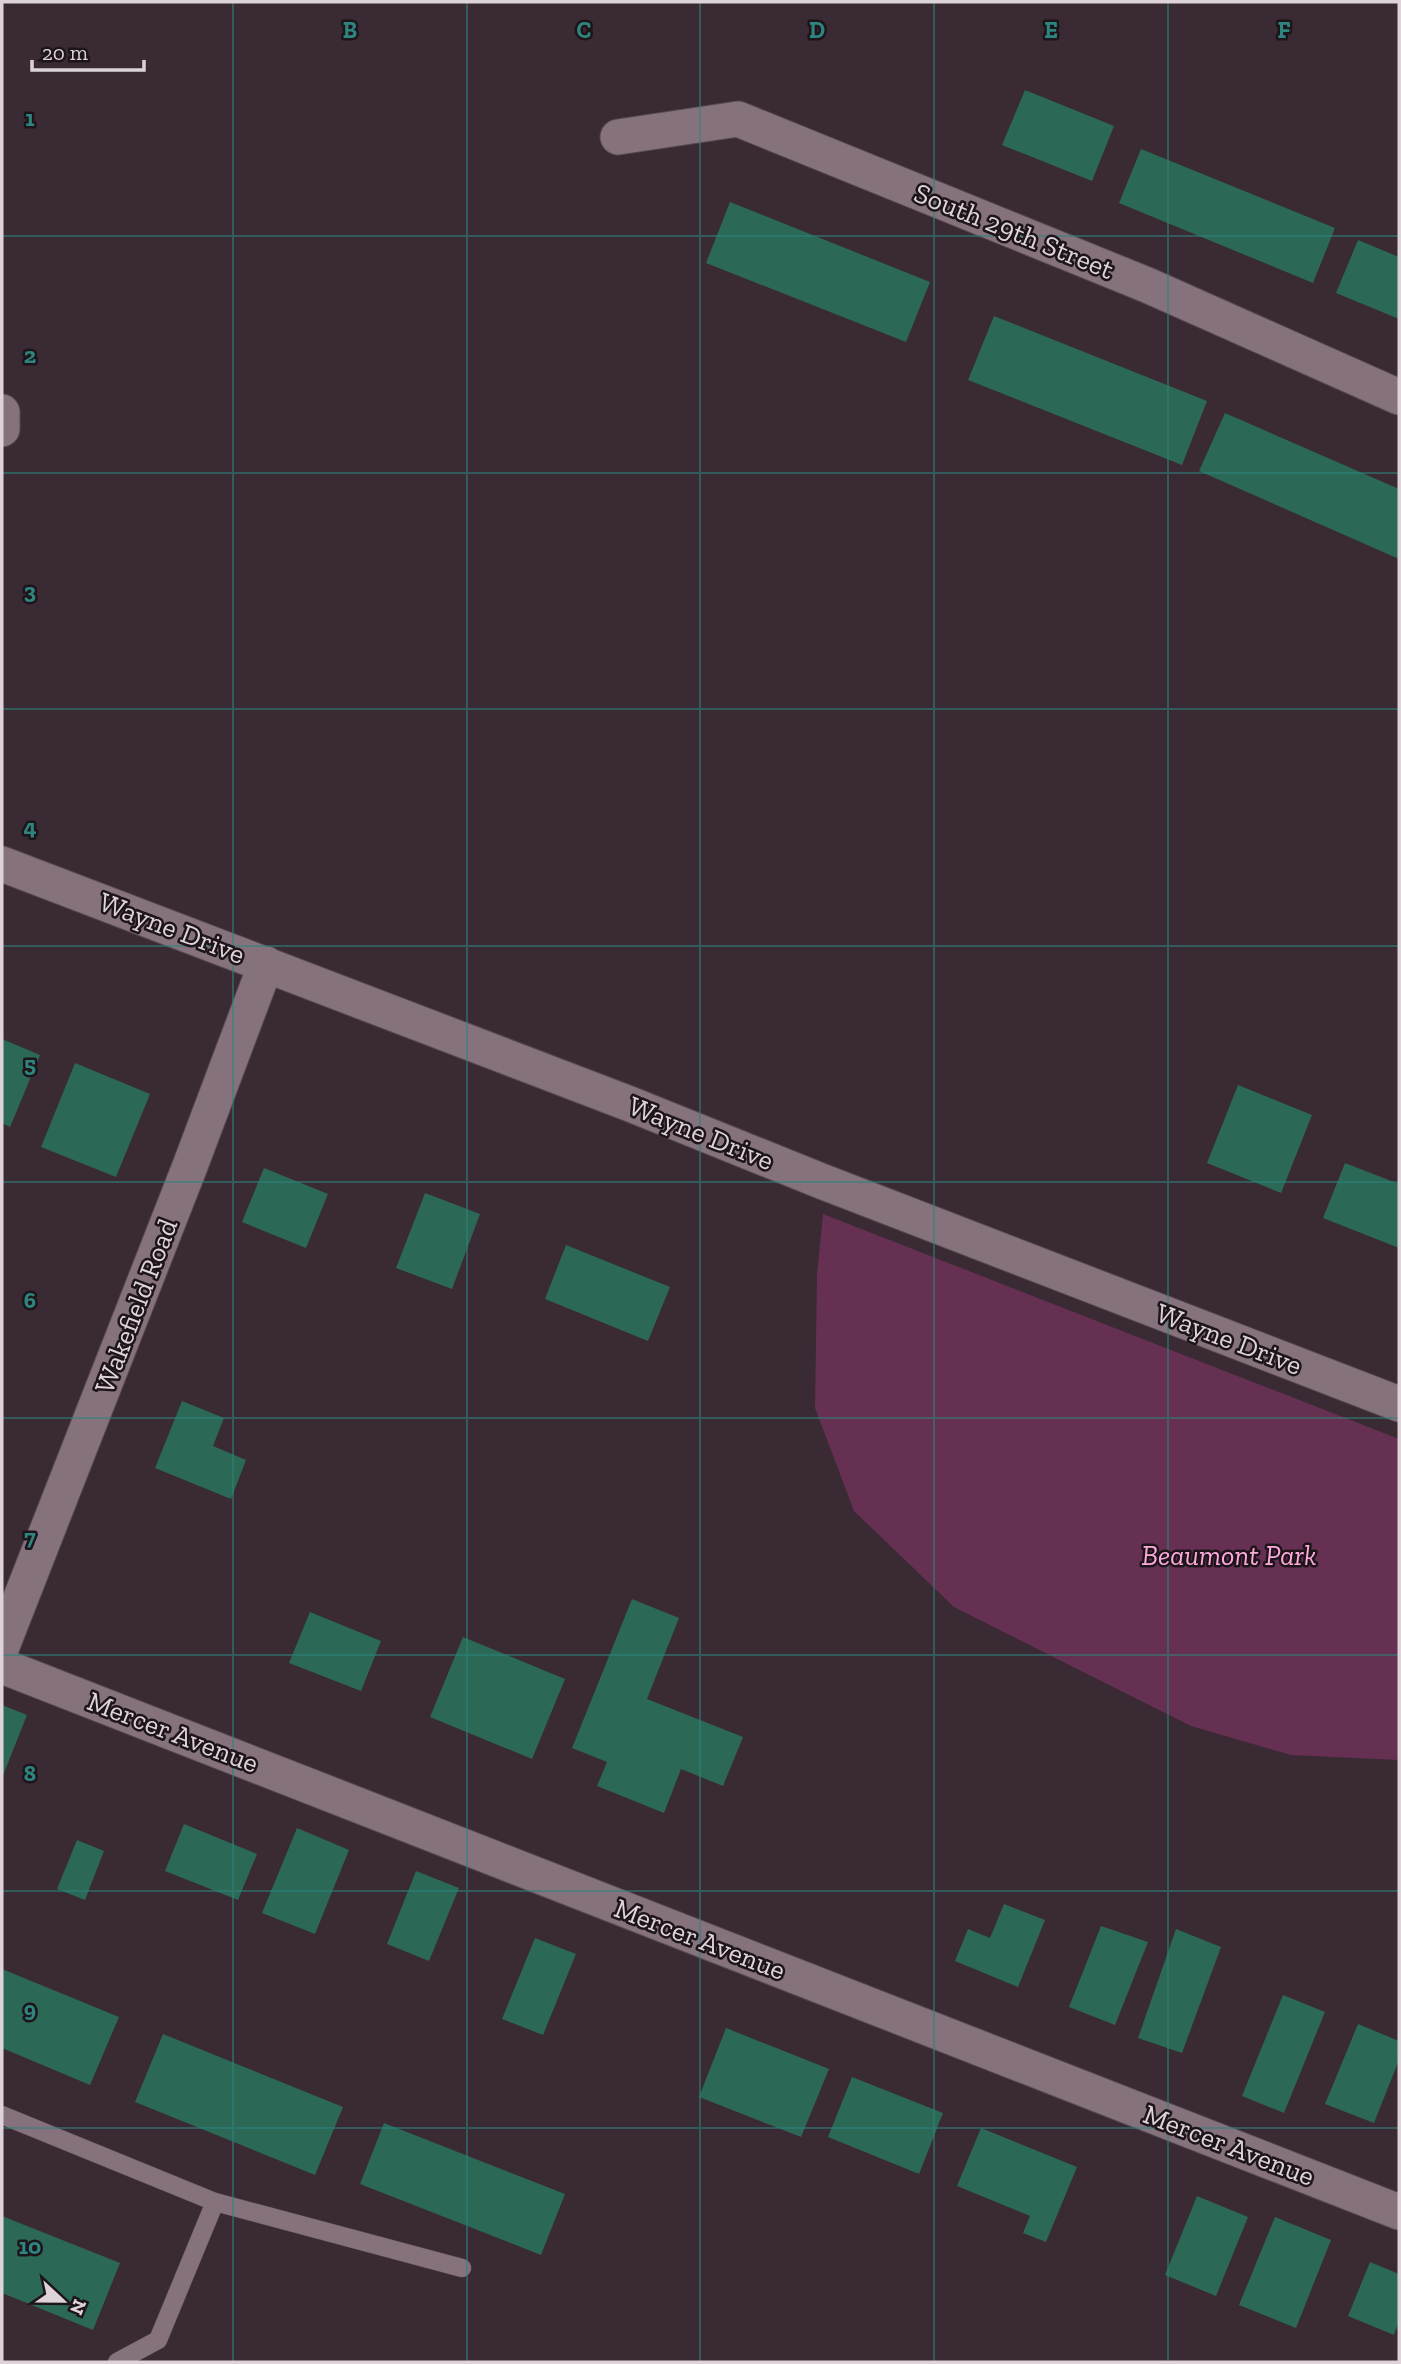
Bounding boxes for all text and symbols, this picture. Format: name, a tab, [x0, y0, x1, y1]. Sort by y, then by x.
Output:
text: B	[343, 16, 357, 44]
text: C	[577, 16, 591, 44]
text: D	[809, 16, 825, 44]
text: E	[1044, 16, 1058, 44]
text: F	[1277, 16, 1291, 44]
scale bar	[32, 28, 144, 72]
text: 20 m	[42, 40, 88, 65]
text: 1	[25, 104, 35, 132]
street label: South 29th Street	[909, 176, 1119, 286]
text: 2	[24, 341, 36, 369]
text: 3	[24, 577, 36, 605]
text: 4	[23, 813, 37, 841]
street label: Wayne Drive	[94, 885, 250, 971]
text: 5	[24, 1050, 36, 1078]
street label: Wayne Drive	[624, 1089, 778, 1177]
street label: Wakefield Road	[88, 1214, 184, 1398]
text: 6	[24, 1286, 36, 1314]
street label: Wayne Drive	[1151, 1296, 1307, 1382]
text: 7	[24, 1523, 36, 1551]
park label: Beaumont Park	[1142, 1539, 1316, 1572]
street label: Mercer Avenue	[83, 1684, 263, 1780]
text: 8	[24, 1759, 36, 1787]
street label: Mercer Avenue	[610, 1891, 790, 1987]
text: 9	[24, 1995, 36, 2023]
street label: Mercer Avenue	[1139, 2097, 1319, 2193]
text: 10	[19, 2232, 41, 2260]
north arrow	[28, 2266, 98, 2336]
text: N	[65, 2296, 92, 2318]

